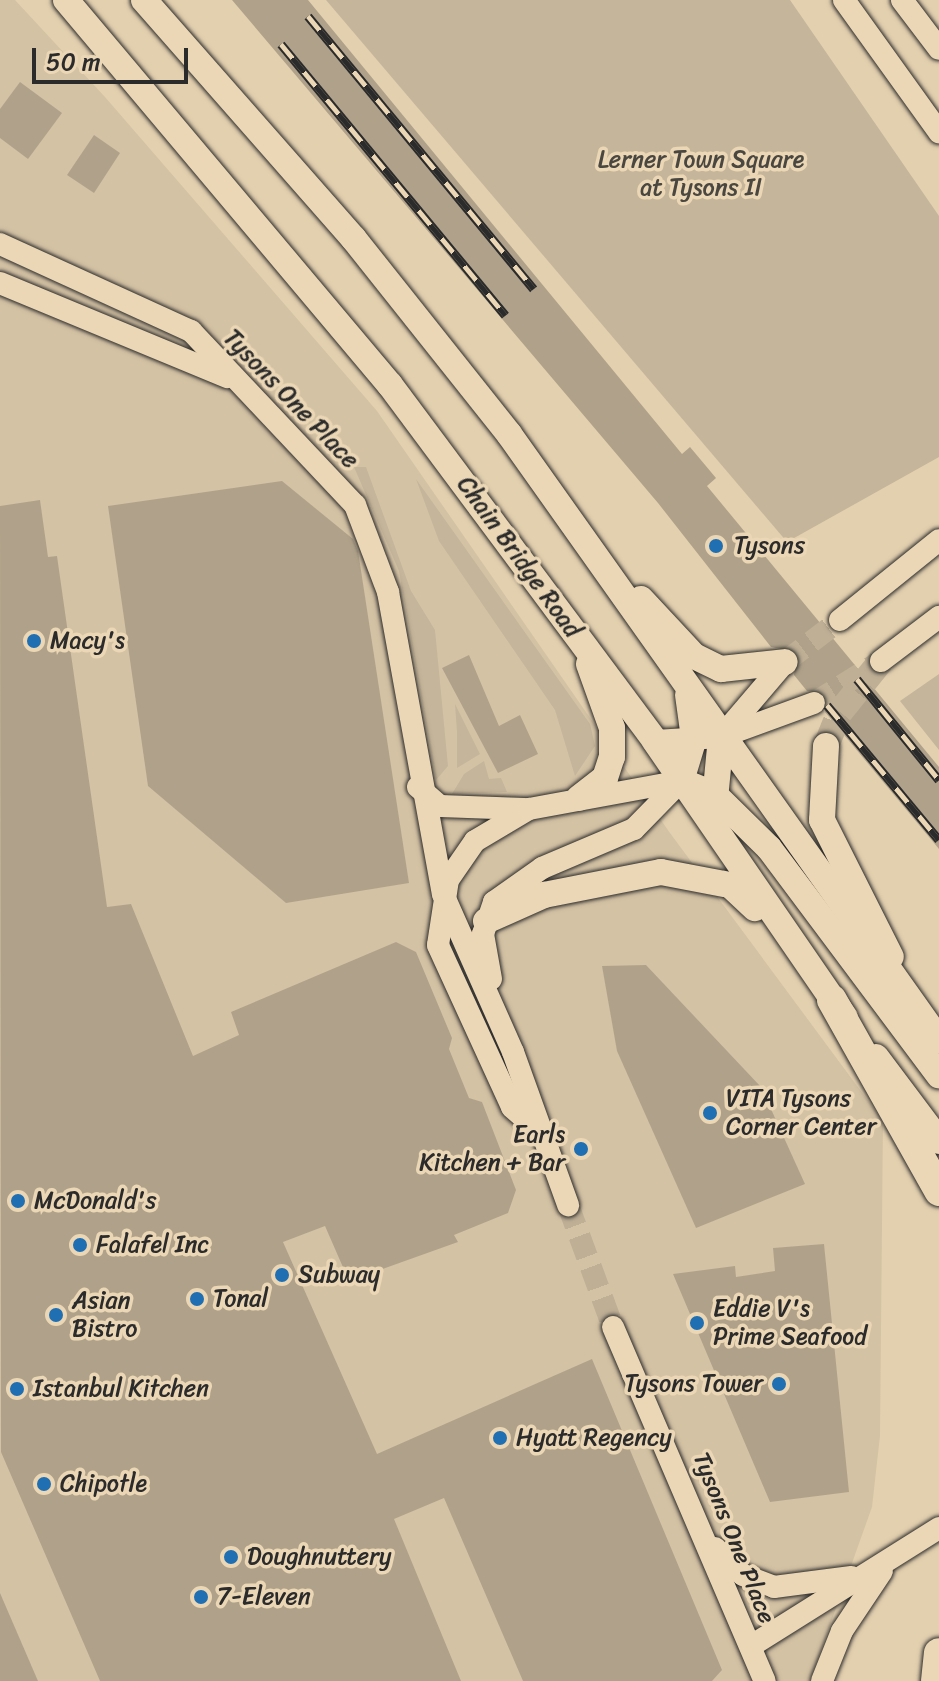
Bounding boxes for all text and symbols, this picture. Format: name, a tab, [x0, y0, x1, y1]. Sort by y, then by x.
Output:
scale bar	[36, 32, 192, 82]
text: 50 m	[46, 41, 101, 83]
park label: Lerner Town Square at Tysons II	[598, 146, 804, 202]
street label: Tysons One Place	[217, 324, 365, 474]
street label: Chain Bridge Road	[451, 471, 587, 643]
place label: Tysons	[734, 532, 805, 560]
marker: Tysons	[705, 535, 727, 557]
place label: Macy's	[50, 627, 125, 655]
marker: Macy's	[25, 632, 43, 650]
place label: VITA Tysons Corner Center	[726, 1085, 877, 1141]
marker: VITA Tysons Corner Center	[701, 1104, 719, 1122]
place label: Earls Kitchen + Bar	[419, 1121, 565, 1177]
marker: Earls Kitchen + Bar	[572, 1140, 590, 1158]
place label: McDonald's	[34, 1187, 157, 1215]
marker: McDonald's	[9, 1192, 27, 1210]
place label: Falafel Inc	[96, 1231, 209, 1259]
marker: Falafel Inc	[71, 1236, 89, 1254]
place label: Subway	[298, 1261, 380, 1289]
marker: Subway	[273, 1266, 291, 1284]
place label: Tonal	[213, 1285, 268, 1313]
place label: Asian Bistro	[72, 1287, 137, 1343]
marker: Tonal	[188, 1290, 206, 1308]
place label: Eddie V's Prime Seafood	[713, 1295, 868, 1351]
marker: Asian Bistro	[47, 1306, 65, 1324]
marker: Eddie V's Prime Seafood	[688, 1314, 706, 1332]
place label: Tysons Tower	[624, 1370, 763, 1398]
place label: Istanbul Kitchen	[33, 1375, 210, 1403]
marker: Tysons Tower	[770, 1375, 788, 1393]
marker: Istanbul Kitchen	[8, 1380, 26, 1398]
place label: Hyatt Regency	[516, 1424, 672, 1452]
marker: Hyatt Regency	[491, 1429, 509, 1447]
street label: Tysons One Place	[687, 1448, 781, 1628]
place label: Chipotle	[60, 1470, 147, 1498]
marker: Chipotle	[35, 1475, 53, 1493]
place label: Doughnuttery	[247, 1543, 391, 1571]
marker: Doughnuttery	[222, 1548, 240, 1566]
place label: 7-Eleven	[217, 1583, 311, 1611]
marker: 7-Eleven	[192, 1588, 210, 1606]

